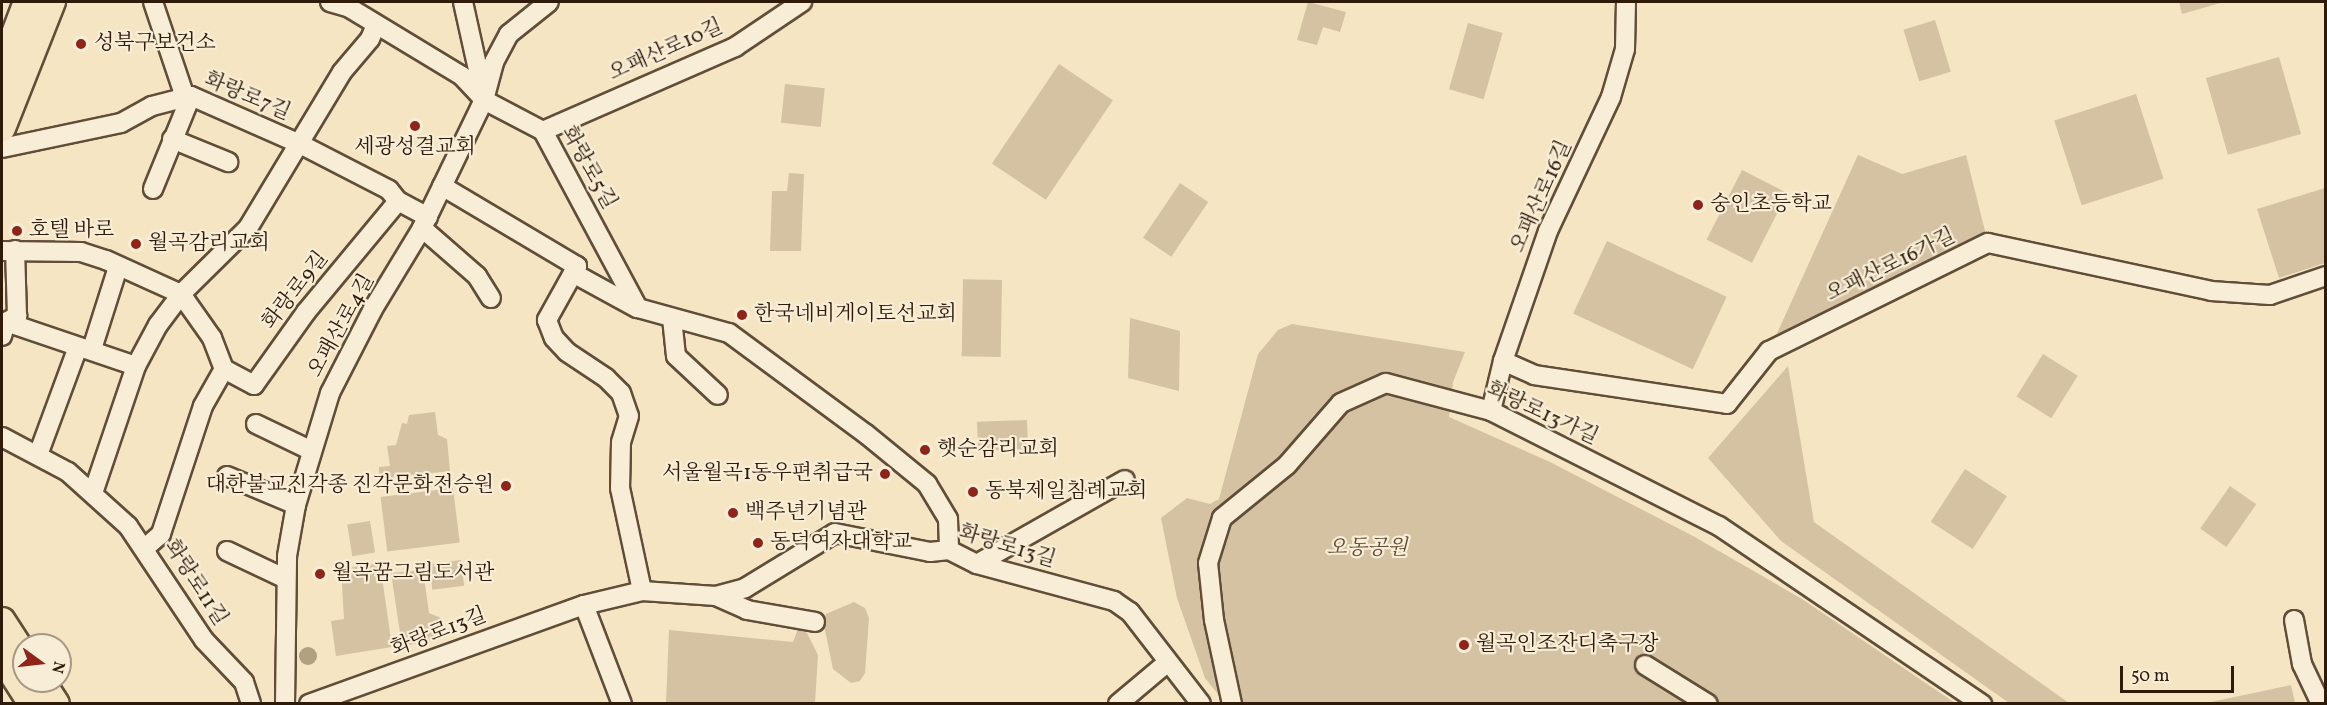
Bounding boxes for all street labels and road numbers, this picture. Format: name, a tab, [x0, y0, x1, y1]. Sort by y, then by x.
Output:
street label: 오패산로10길	[605, 15, 727, 87]
street label: 화랑로7길	[200, 68, 294, 126]
street label: 화랑로5길	[555, 122, 621, 214]
street label: 오패산로16길	[1506, 137, 1578, 257]
street label: 오패산로16가길	[1822, 224, 1960, 308]
street label: 화랑로9길	[258, 247, 334, 335]
street label: 오패산로4길	[303, 270, 381, 382]
street label: 화랑로13가길	[1482, 377, 1602, 451]
street label: 화랑로13길	[955, 520, 1059, 574]
street label: 화랑로11길	[158, 535, 232, 631]
street label: 화랑로13길	[388, 603, 490, 663]

